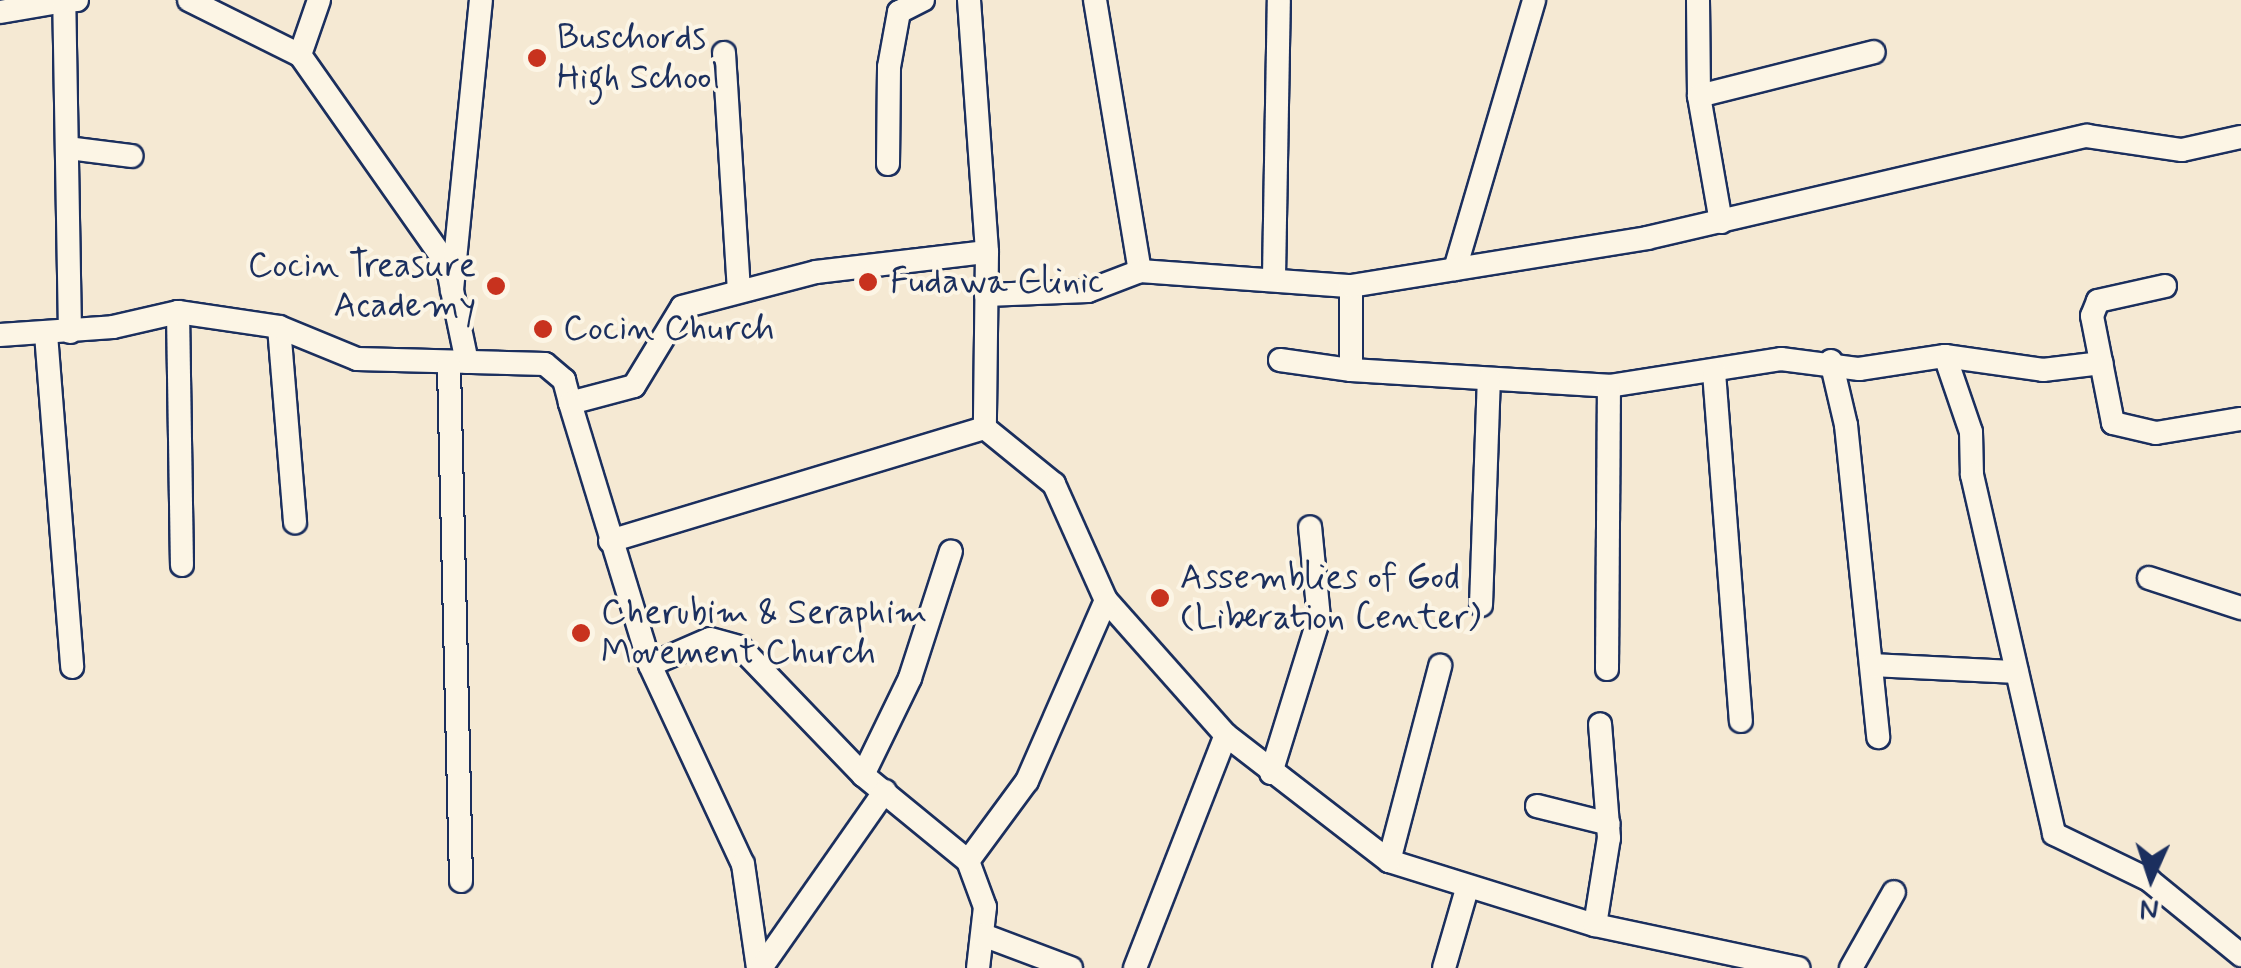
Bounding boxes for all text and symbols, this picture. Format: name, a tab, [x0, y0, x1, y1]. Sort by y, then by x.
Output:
place label: Buschords High School	[557, 17, 720, 99]
marker: Buschords High School	[526, 47, 548, 69]
place label: Cocin Treasure Academy	[248, 245, 476, 327]
place label: Fudawa Clinic	[890, 261, 1104, 303]
marker: Fudawa Clinic	[855, 269, 881, 295]
marker: Cocin Treasure Academy	[485, 275, 507, 297]
place label: Cocin Church	[563, 308, 775, 350]
marker: Cocin Church	[532, 318, 554, 340]
place label: Assemblies of God (Liberation Center)	[1180, 557, 1475, 639]
marker: Assemblies of God (Liberation Center)	[1149, 587, 1171, 609]
place label: Cherubim & Seraphim Movement Church	[601, 592, 927, 674]
marker: Cherubim & Seraphim Movement Church	[570, 622, 592, 644]
north arrow	[2101, 828, 2201, 928]
text: N	[2139, 889, 2160, 927]

